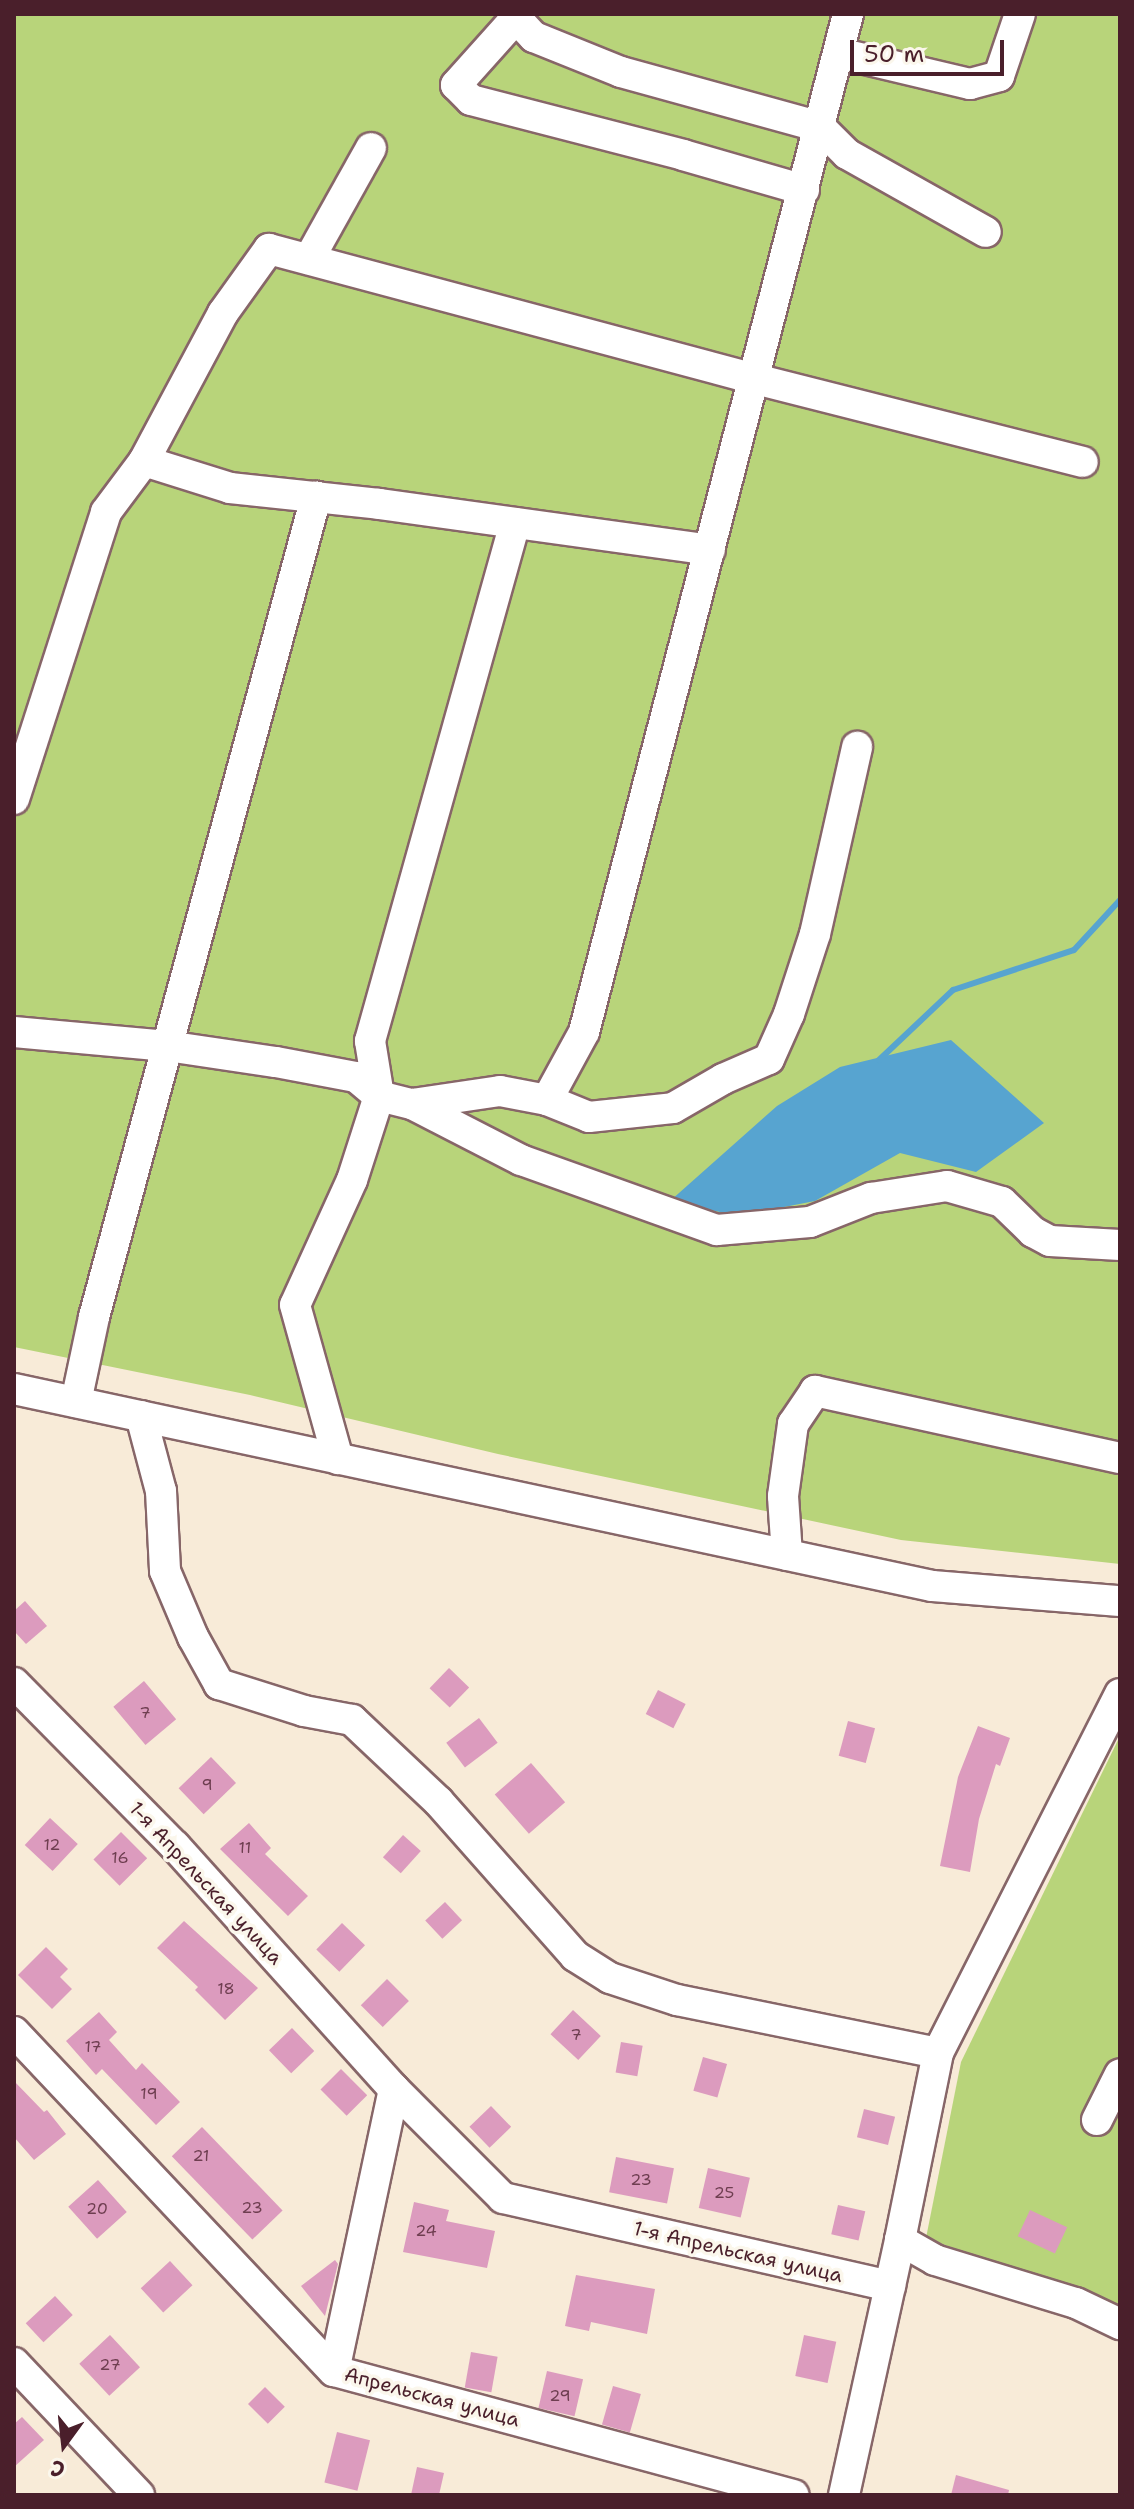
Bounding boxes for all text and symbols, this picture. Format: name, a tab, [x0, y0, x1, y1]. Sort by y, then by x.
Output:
scale bar	[854, 24, 1008, 74]
text: 50 m	[864, 38, 924, 70]
house number: 7	[139, 1703, 151, 1723]
house number: 9	[201, 1775, 213, 1795]
street label: 1-я Апрельская улица	[124, 1797, 288, 1969]
house number: 12	[43, 1835, 61, 1855]
house number: 11	[239, 1838, 251, 1858]
house number: 16	[111, 1848, 129, 1868]
house number: 18	[217, 1979, 235, 1999]
house number: 7	[570, 2025, 582, 2045]
house number: 17	[84, 2037, 102, 2057]
house number: 19	[140, 2084, 158, 2104]
house number: 21	[192, 2146, 210, 2166]
house number: 23	[630, 2170, 652, 2190]
house number: 25	[714, 2183, 734, 2203]
house number: 23	[241, 2198, 263, 2218]
house number: 20	[86, 2199, 108, 2219]
street label: 1-я Апрельская улица	[631, 2216, 845, 2288]
house number: 24	[415, 2221, 437, 2241]
house number: 27	[99, 2355, 121, 2375]
street label: Апрельская улица	[342, 2362, 522, 2432]
house number: 29	[549, 2386, 571, 2406]
north arrow	[24, 2405, 104, 2485]
text: С	[47, 2453, 68, 2484]

